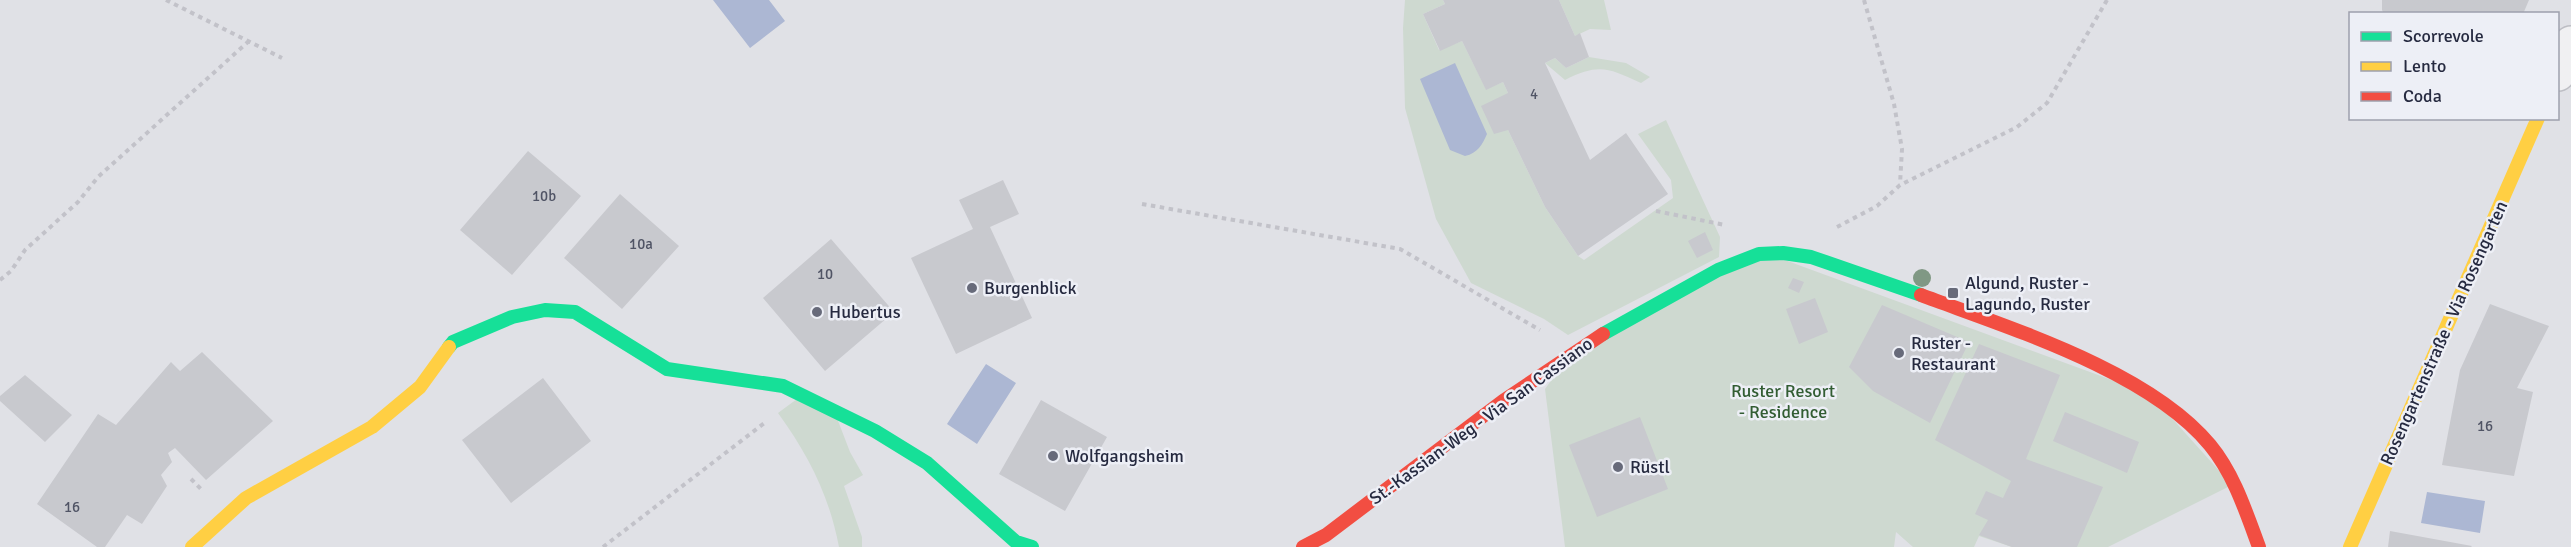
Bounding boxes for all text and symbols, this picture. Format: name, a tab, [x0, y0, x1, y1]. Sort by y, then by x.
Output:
legend	[2349, 12, 2559, 120]
text: Scorrevole	[2403, 25, 2484, 47]
text: Lento	[2403, 55, 2446, 77]
house number: 4	[1530, 85, 1538, 103]
text: Coda	[2403, 85, 2442, 107]
house number: 10b	[532, 187, 556, 205]
street label: Rosengartenstraße - Via Rosengarten	[2376, 197, 2512, 469]
house number: 10a	[629, 235, 653, 253]
house number: 10	[817, 265, 833, 283]
place label: Algund, Ruster - Lagundo, Ruster	[1965, 272, 2090, 315]
place label: Burgenblick	[984, 277, 1077, 299]
marker: Burgenblick	[965, 281, 979, 295]
marker: Algund, Ruster - Lagundo, Ruster	[1946, 286, 1960, 300]
place label: Hubertus	[829, 301, 901, 323]
marker: Hubertus	[810, 305, 824, 319]
place label: Ruster - Restaurant	[1911, 332, 1995, 375]
street label: St.-Kassian-Weg - Via San Cassiano	[1365, 333, 1597, 509]
marker: Ruster - Restaurant	[1892, 346, 1906, 360]
park label: Ruster Resort - Residence	[1731, 380, 1835, 423]
house number: 16	[2477, 417, 2493, 435]
place label: Wolfgangsheim	[1065, 445, 1184, 467]
marker: Wolfgangsheim	[1046, 449, 1060, 463]
place label: Rüstl	[1630, 456, 1670, 478]
marker: Rüstl	[1611, 460, 1625, 474]
house number: 16	[64, 498, 80, 516]

